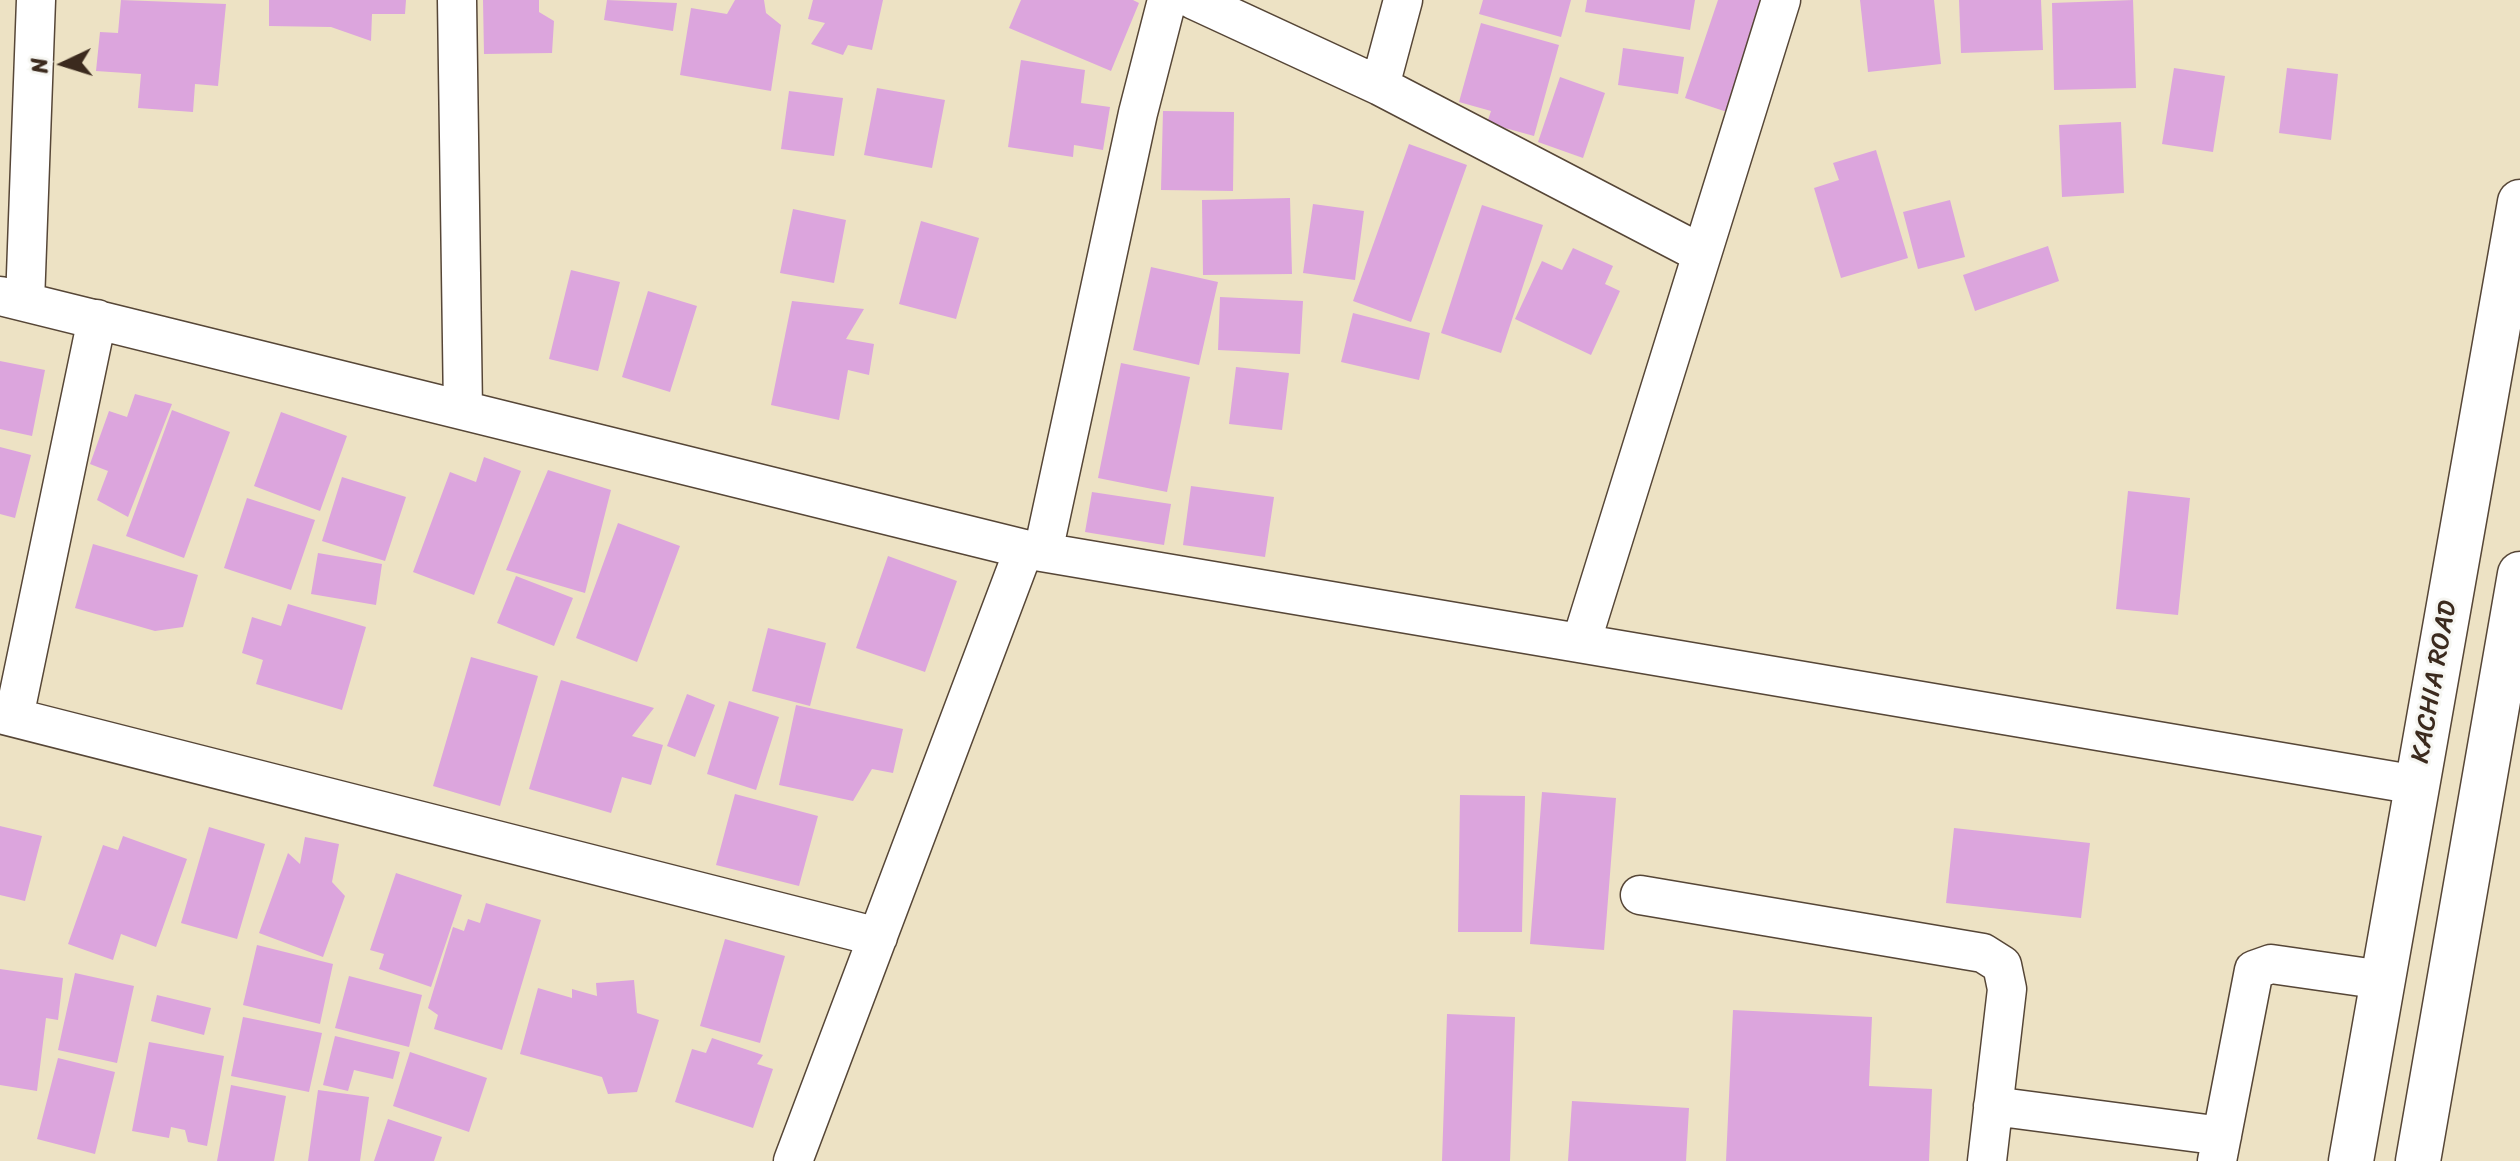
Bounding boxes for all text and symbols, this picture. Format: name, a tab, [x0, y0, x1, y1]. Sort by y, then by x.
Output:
north arrow	[24, 24, 104, 104]
text: N	[20, 57, 60, 75]
street label: KACHIA ROAD	[2405, 598, 2465, 766]

